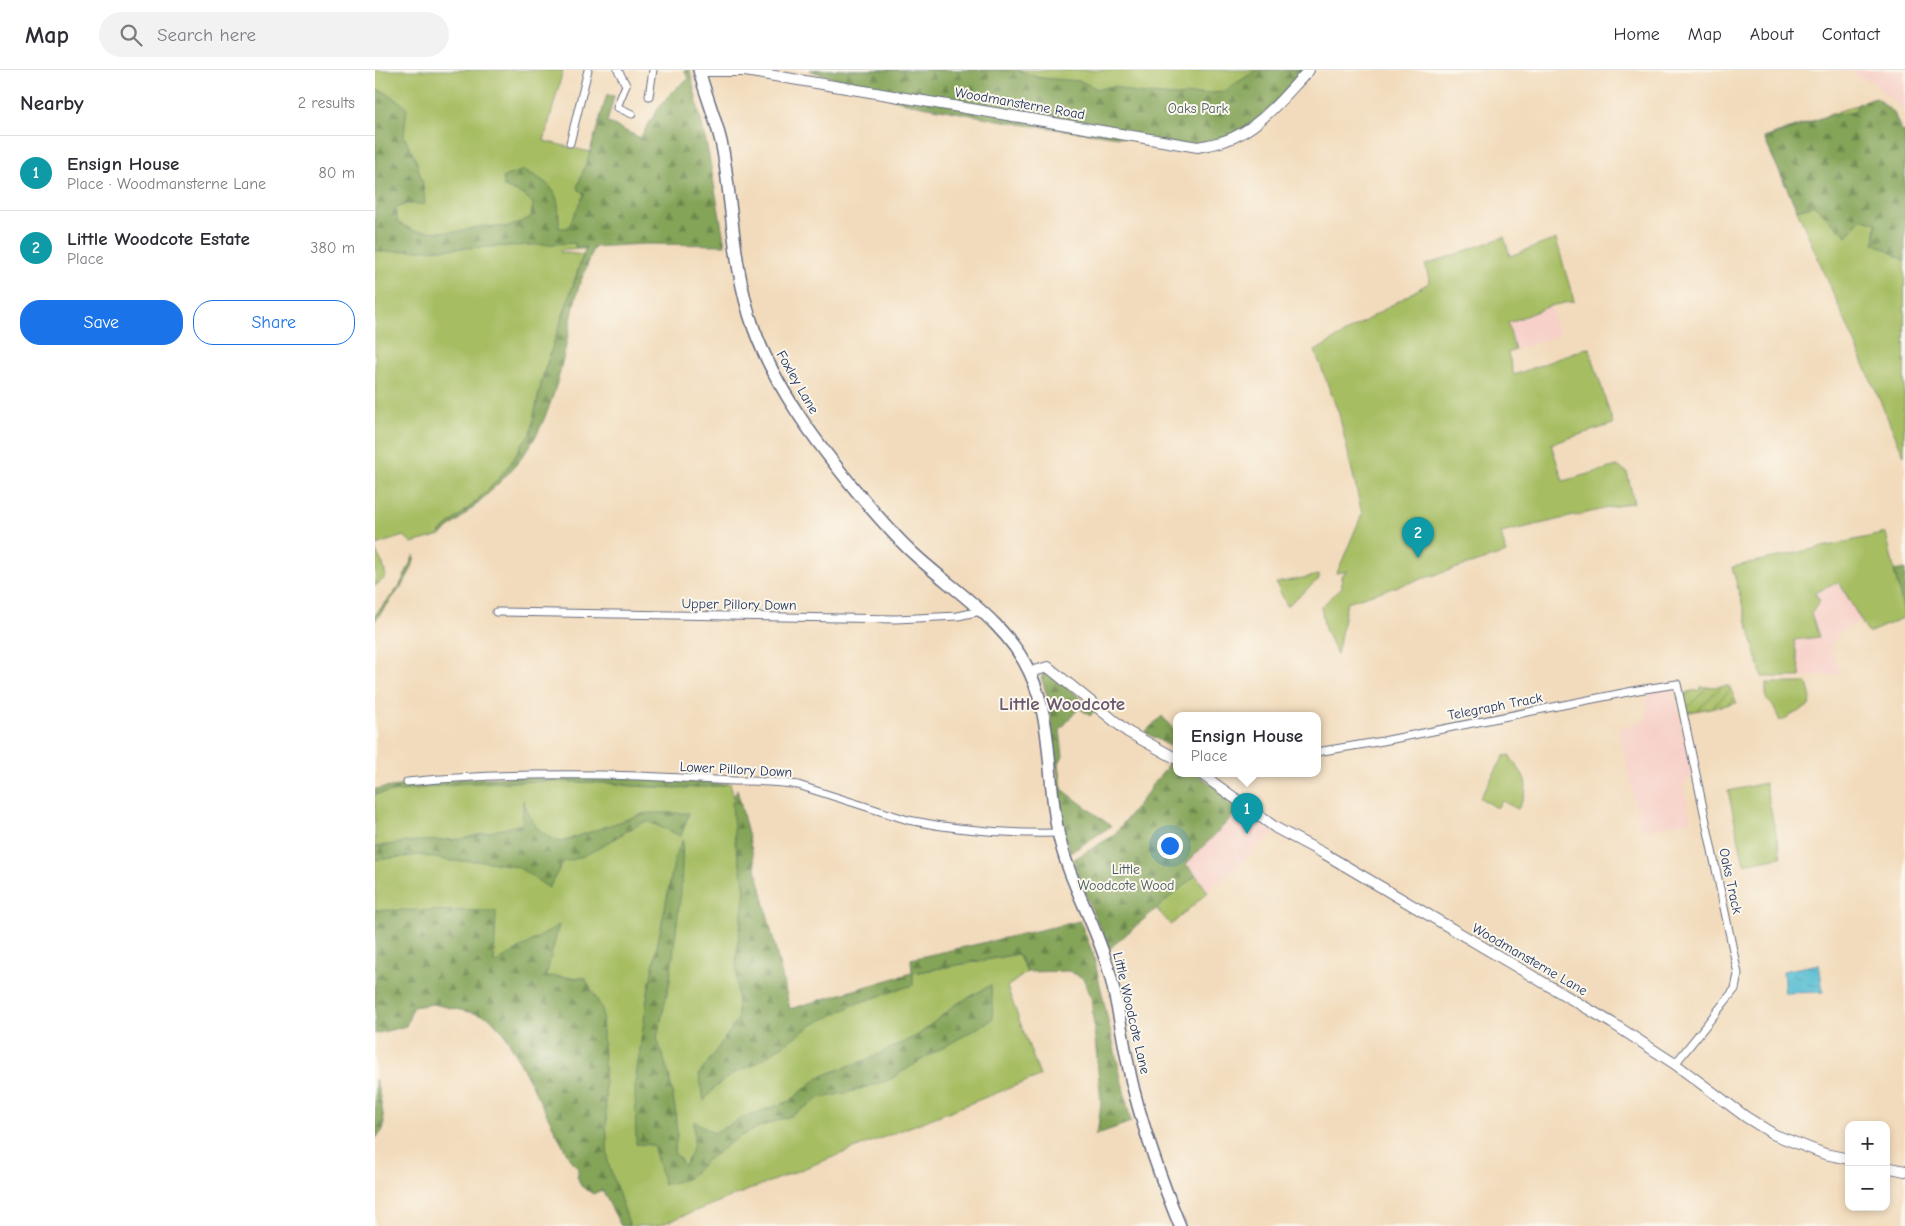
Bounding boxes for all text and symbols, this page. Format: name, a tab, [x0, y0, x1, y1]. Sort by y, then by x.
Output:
search box	[99, 12, 449, 57]
text: Map	[25, 21, 69, 49]
icon: search	[117, 21, 145, 49]
text: Search here	[157, 24, 256, 46]
text: Home	[1613, 24, 1660, 45]
text: Map	[1688, 24, 1722, 45]
text: About	[1750, 24, 1794, 45]
text: Contact	[1822, 24, 1880, 45]
street label: Woodmansterne Road	[953, 84, 1086, 123]
text: Nearby	[20, 91, 84, 115]
text: 2 results	[298, 94, 355, 112]
park label: Oaks Park	[1168, 100, 1228, 117]
text: Ensign House	[67, 153, 179, 175]
text: 1	[33, 164, 39, 182]
text: 80 m	[318, 164, 355, 182]
text: Place · Woodmansterne Lane	[67, 175, 266, 193]
text: Little Woodcote Estate	[67, 228, 250, 250]
text: 2	[32, 239, 40, 257]
text: 380 m	[310, 239, 355, 257]
text: Place	[67, 250, 103, 268]
button: Save	[20, 300, 183, 345]
button: Share	[193, 300, 355, 345]
street label: Foxley Lane	[773, 347, 823, 417]
pin: 2	[1402, 517, 1434, 558]
street label: Upper Pillory Down	[681, 595, 797, 614]
street label: Telegraph Track	[1446, 689, 1544, 724]
district label: Little Woodcote	[999, 693, 1125, 715]
popup	[1173, 712, 1321, 777]
text: Ensign House	[1191, 725, 1303, 747]
text: Place	[1191, 747, 1227, 765]
street label: Lower Pillory Down	[679, 758, 793, 781]
pin: 1	[1231, 793, 1263, 834]
your location	[1157, 833, 1183, 859]
street label: Oaks Track	[1715, 847, 1746, 916]
park label: Little Woodcote Wood	[1078, 861, 1174, 894]
street label: Woodmansterne Lane	[1469, 919, 1591, 999]
street label: Little Woodcote Lane	[1109, 950, 1154, 1076]
map controls	[1845, 1121, 1890, 1211]
button: +	[1845, 1121, 1890, 1166]
button: −	[1845, 1166, 1890, 1211]

